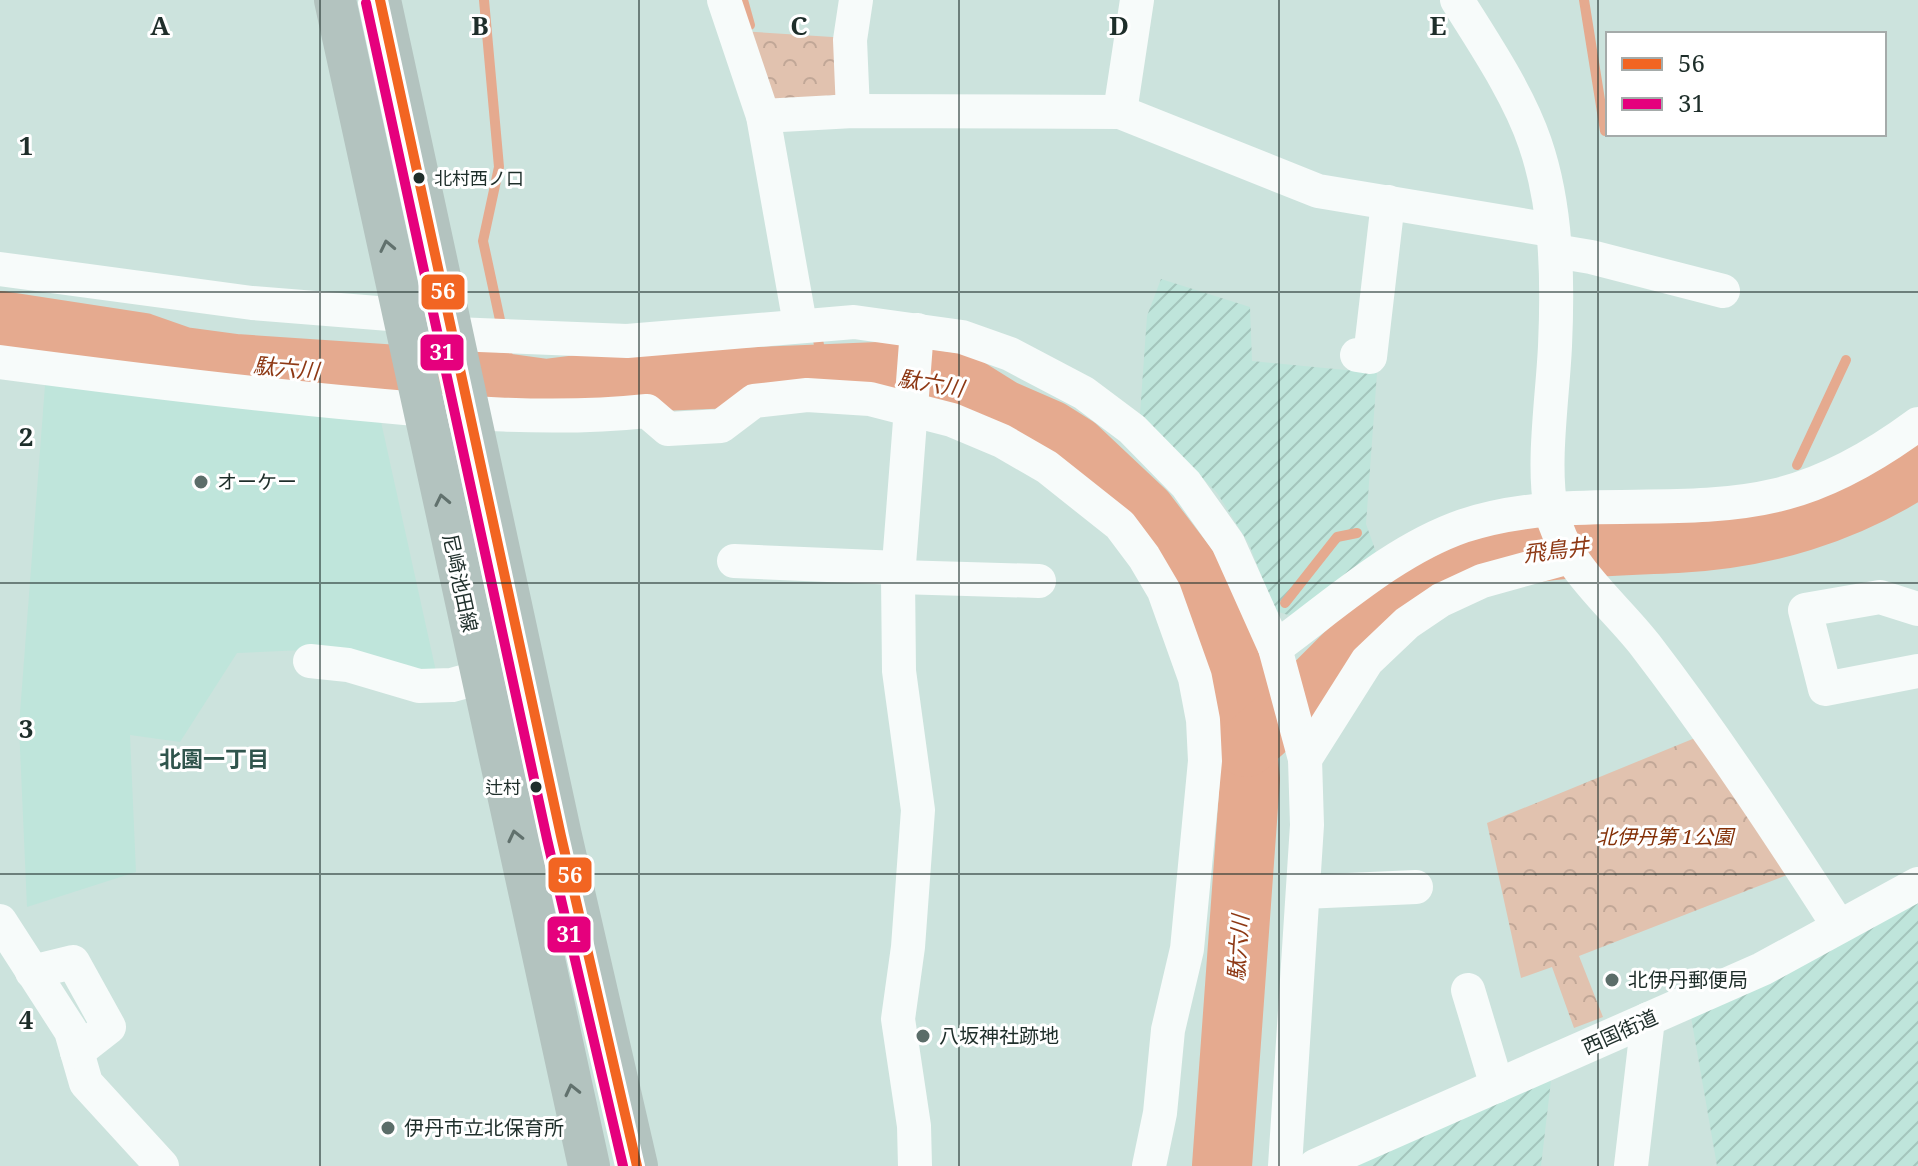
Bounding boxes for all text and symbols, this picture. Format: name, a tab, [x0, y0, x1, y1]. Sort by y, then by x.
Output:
text: A	[150, 7, 170, 43]
text: B	[471, 7, 489, 43]
text: C	[790, 7, 808, 43]
text: D	[1109, 7, 1129, 43]
text: E	[1430, 7, 1447, 43]
legend	[1606, 32, 1886, 136]
text: 56	[1678, 46, 1705, 79]
text: 31	[1678, 86, 1705, 119]
text: 1	[19, 127, 33, 163]
place label: 北村西ノ口	[434, 166, 524, 190]
marker: 北村西ノ口	[411, 170, 427, 186]
one-way arrow	[379, 240, 396, 253]
line badge: 56	[420, 273, 466, 311]
text: 56	[431, 275, 455, 305]
line badge: 31	[419, 333, 465, 372]
text: 31	[430, 336, 454, 366]
water label: 駄六川	[252, 349, 322, 385]
water label: 駄六川	[896, 362, 968, 403]
text: 2	[19, 418, 33, 454]
place label: オーケー	[217, 468, 297, 495]
marker: オーケー	[192, 473, 210, 491]
one-way arrow	[434, 494, 451, 507]
water label: 飛鳥井	[1521, 530, 1592, 568]
street label: 尼崎池田線	[437, 531, 484, 635]
text: 3	[19, 710, 33, 746]
district label: 北園一丁目	[159, 743, 269, 773]
place label: 辻村	[485, 775, 521, 799]
marker: 辻村	[528, 779, 544, 795]
park label: 北伊丹第 1公園	[1597, 823, 1736, 850]
one-way arrow	[507, 830, 524, 843]
line badge: 56	[547, 856, 593, 894]
text: 56	[558, 859, 582, 889]
water label: 駄六川	[1220, 912, 1254, 982]
line badge: 31	[546, 915, 592, 954]
text: 31	[557, 918, 581, 948]
place label: 北伊丹郵便局	[1628, 966, 1748, 993]
marker: 北伊丹郵便局	[1603, 971, 1621, 989]
text: 4	[19, 1001, 34, 1037]
street label: 西国街道	[1578, 1003, 1662, 1060]
place label: 八坂神社跡地	[939, 1022, 1059, 1049]
marker: 八坂神社跡地	[914, 1027, 932, 1045]
one-way arrow	[564, 1084, 581, 1097]
place label: 伊丹市立北保育所	[404, 1114, 564, 1141]
marker: 伊丹市立北保育所	[379, 1119, 397, 1137]

